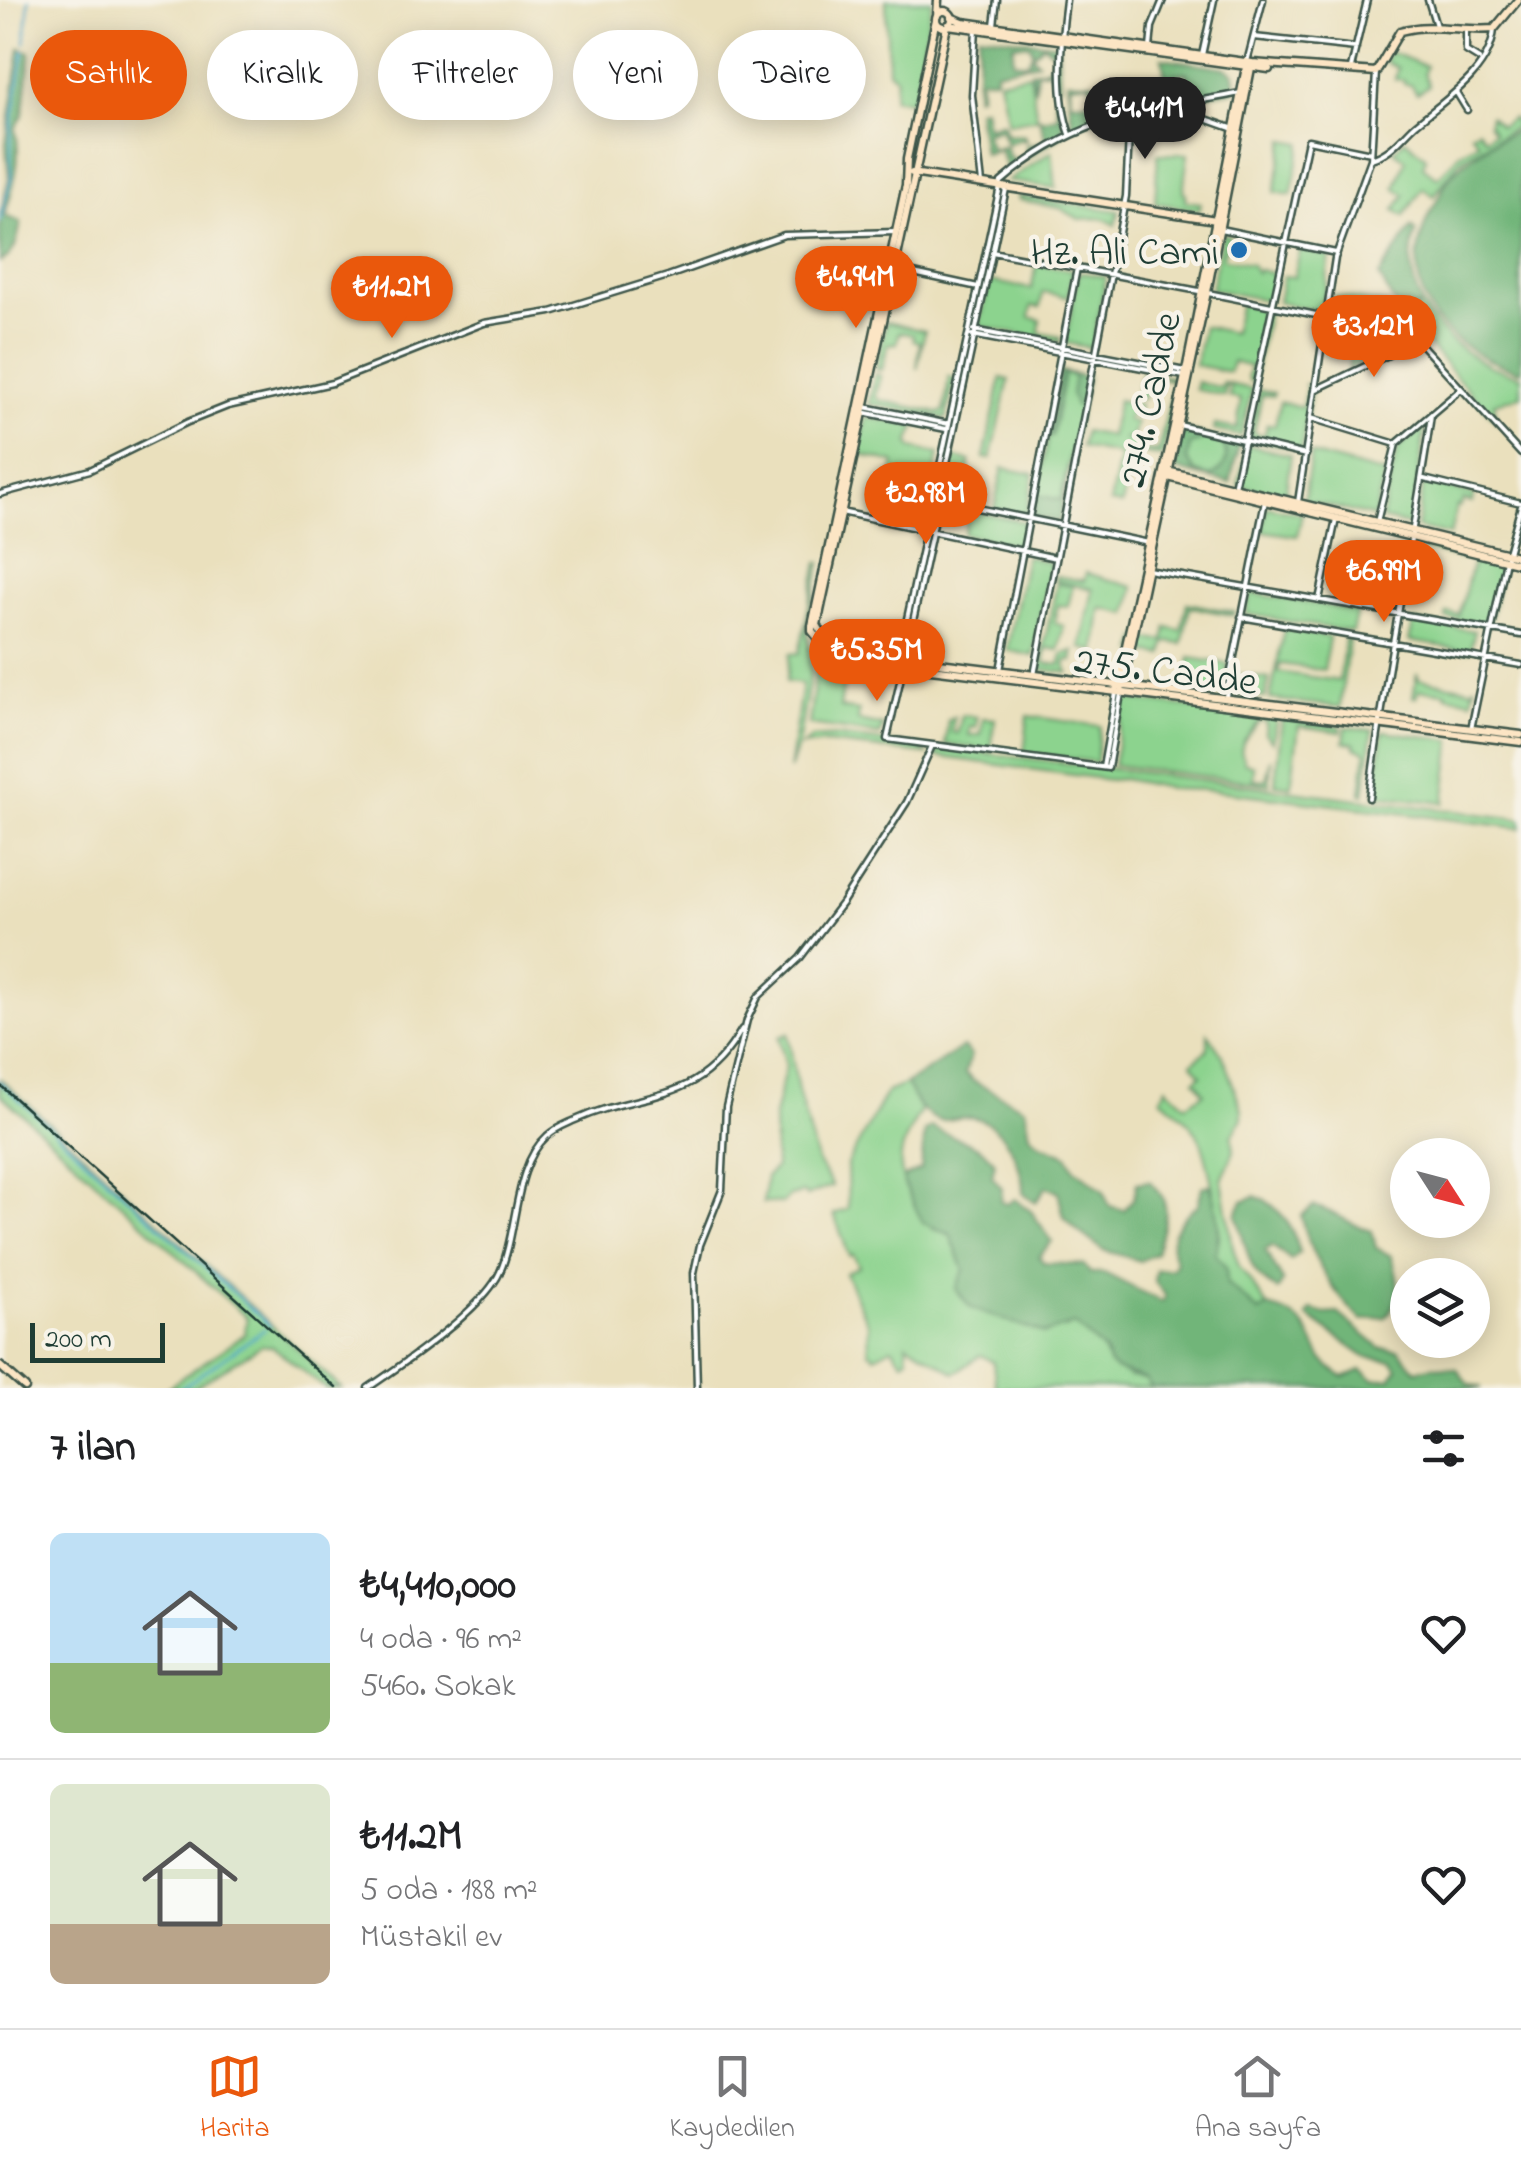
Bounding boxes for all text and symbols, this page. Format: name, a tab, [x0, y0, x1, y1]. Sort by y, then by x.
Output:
chip: Satılık	[30, 30, 187, 120]
chip: Kiralık	[207, 30, 358, 120]
chip: Filtreler	[378, 30, 553, 120]
chip: Yeni	[573, 30, 698, 120]
chip: Daire	[718, 30, 866, 120]
pin: ₺4.41M	[1064, 77, 1226, 162]
text: ₺4.41M	[1106, 86, 1184, 133]
place label: Hz. Ali Cami	[1030, 225, 1219, 284]
marker: Hz. Ali Cami	[1228, 239, 1250, 261]
pin: ₺4.94M	[775, 246, 937, 331]
text: ₺4.94M	[817, 255, 895, 302]
pin: ₺11.2M	[311, 256, 473, 341]
text: ₺11.2M	[353, 265, 431, 312]
pin: ₺3.12M	[1293, 295, 1455, 380]
text: ₺3.12M	[1333, 304, 1415, 351]
street label: 274. Cadde	[1105, 307, 1200, 493]
pin: ₺2.98M	[845, 462, 1007, 547]
text: ₺2.98M	[886, 471, 966, 518]
pin: ₺6.99M	[1303, 540, 1465, 625]
text: ₺6.99M	[1346, 549, 1422, 596]
pin: ₺5.35M	[796, 619, 958, 704]
text: ₺5.35M	[831, 628, 923, 675]
street label: 275. Cadde	[1071, 633, 1260, 714]
north arrow	[1390, 1138, 1490, 1238]
map controls	[1390, 1138, 1490, 1358]
button: layers	[1390, 1258, 1490, 1358]
scale bar	[30, 1318, 165, 1362]
text: 200 m	[45, 1320, 112, 1361]
text: 7 ilan	[50, 1418, 136, 1479]
icon: filters	[1416, 1421, 1471, 1476]
text: ₺4,410,000	[360, 1556, 516, 1617]
icon: home	[130, 1573, 250, 1693]
icon: heart	[1416, 1606, 1471, 1661]
text: 4 oda · 96 m²	[360, 1617, 522, 1664]
text: 5460. Sokak	[360, 1664, 515, 1711]
text: ₺11.2M	[360, 1807, 463, 1868]
icon: home	[130, 1824, 250, 1944]
icon: heart	[1416, 1857, 1471, 1912]
text: 5 oda · 188 m²	[360, 1868, 538, 1915]
text: Müstakil ev	[360, 1915, 502, 1962]
tab: Harita	[200, 2049, 270, 2150]
tab: Kaydedilen	[670, 2049, 795, 2150]
tab: Ana sayfa	[1195, 2049, 1321, 2150]

